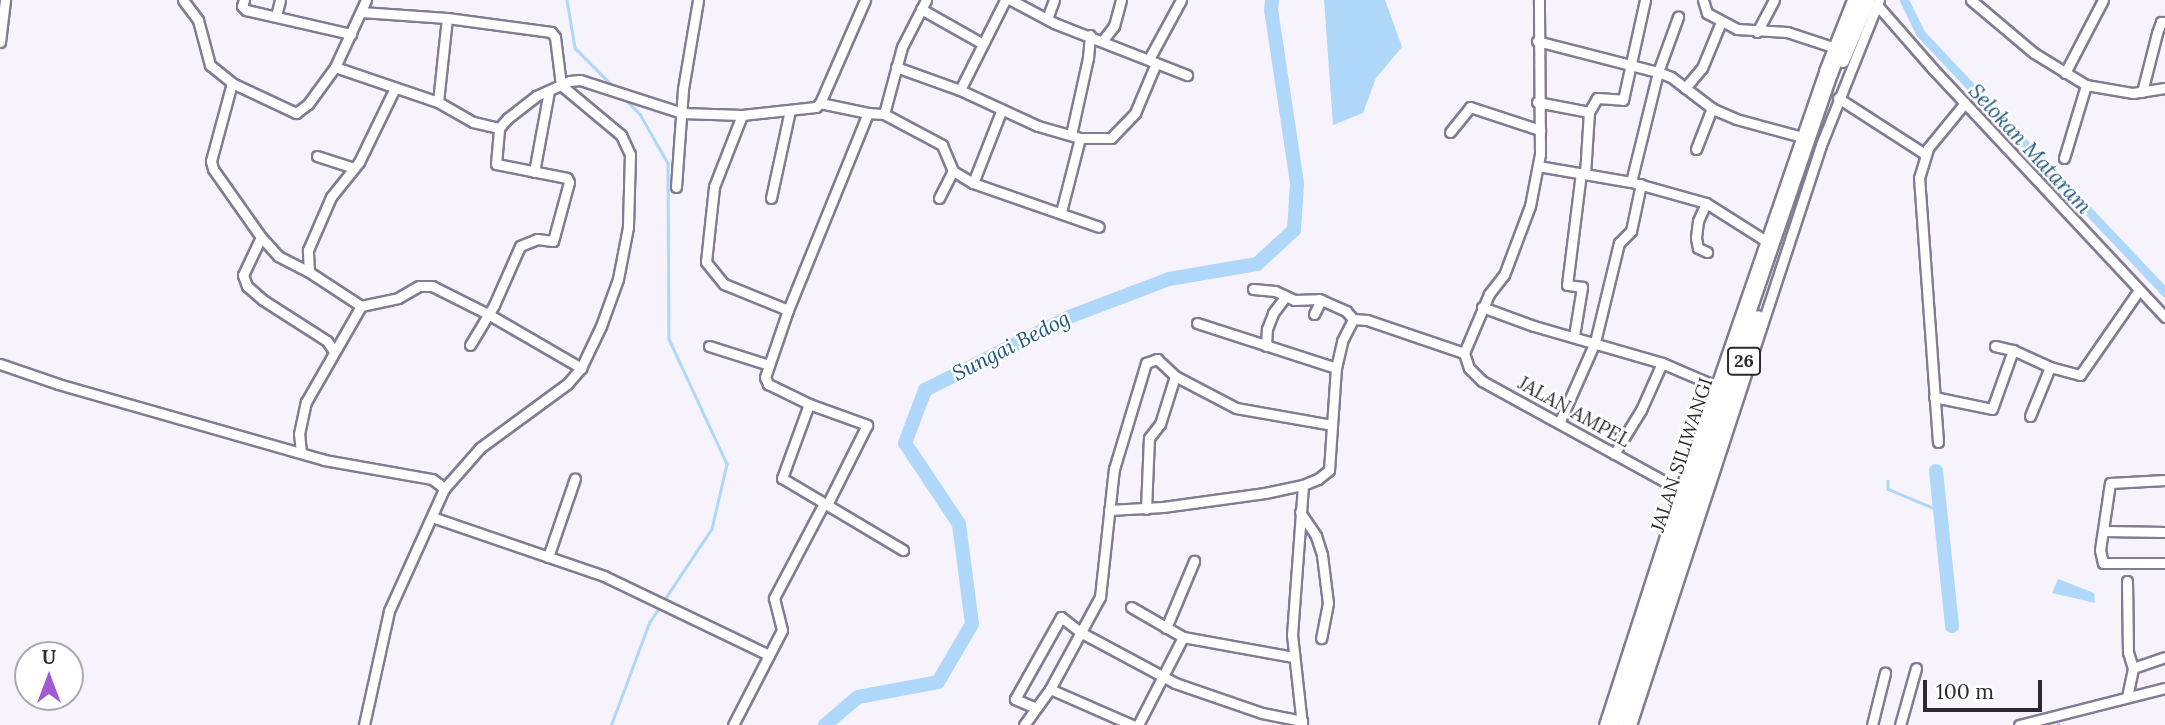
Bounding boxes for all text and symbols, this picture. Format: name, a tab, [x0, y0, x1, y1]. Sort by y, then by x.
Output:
water label: Selokan Mataram	[1963, 79, 2097, 219]
water label: Sungai Bedog	[948, 306, 1074, 386]
road number: 26	[1726, 346, 1762, 376]
street label: JALAN AMPEL	[1514, 372, 1634, 452]
street label: JALAN SILIWANGI	[1646, 375, 1718, 535]
north arrow	[14, 641, 84, 711]
text: U	[42, 645, 56, 669]
scale bar	[1927, 666, 2046, 710]
text: 100 m	[1936, 678, 1994, 705]

